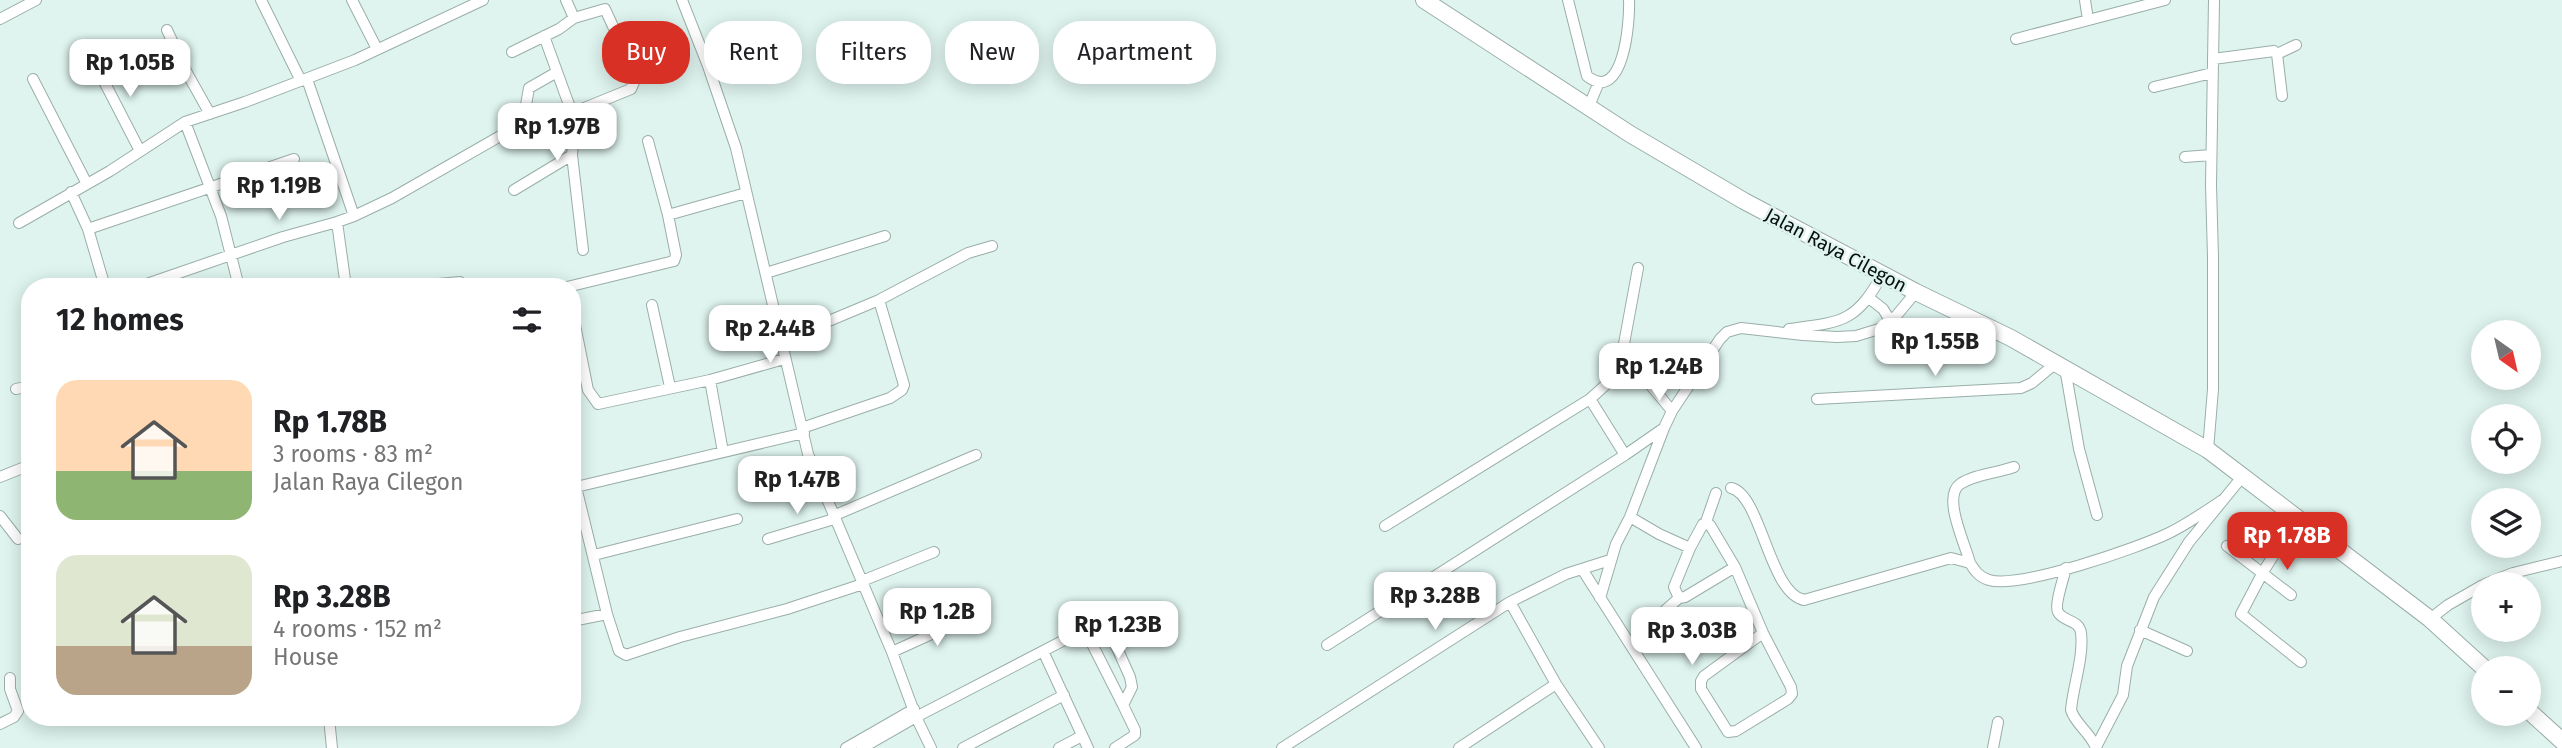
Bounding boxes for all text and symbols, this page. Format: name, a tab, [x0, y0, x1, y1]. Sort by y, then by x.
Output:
chip: Buy	[602, 21, 690, 84]
chip: Rent	[704, 21, 802, 84]
chip: Filters	[816, 21, 931, 84]
chip: New	[945, 21, 1039, 84]
chip: Apartment	[1053, 21, 1216, 84]
pin: Rp 1.05B	[58, 40, 202, 99]
text: Rp 1.05B	[85, 48, 175, 76]
pin: Rp 1.97B	[485, 104, 629, 163]
text: Rp 1.97B	[514, 112, 600, 140]
pin: Rp 1.19B	[207, 162, 351, 222]
text: Rp 1.19B	[236, 171, 322, 199]
street label: Jalan Raya Cilegon	[1761, 203, 1911, 297]
icon: filters	[508, 301, 546, 339]
text: 12 homes	[56, 302, 184, 338]
pin: Rp 2.44B	[698, 306, 842, 365]
text: Rp 2.44B	[725, 314, 815, 342]
pin: Rp 1.55B	[1863, 318, 2007, 378]
north arrow	[2471, 320, 2541, 390]
map controls	[2471, 320, 2541, 726]
text: Rp 1.55B	[1891, 327, 1979, 355]
pin: Rp 1.24B	[1587, 344, 1731, 403]
text: Rp 1.24B	[1615, 352, 1703, 380]
text: Rp 1.78B	[273, 404, 387, 440]
button: locate	[2471, 404, 2541, 474]
icon: home	[112, 408, 196, 492]
text: 3 rooms · 83 m²	[273, 440, 433, 468]
pin: Rp 1.47B	[725, 456, 869, 516]
text: Rp 1.47B	[754, 465, 840, 493]
text: Jalan Raya Cilegon	[273, 468, 463, 496]
button: layers	[2471, 488, 2541, 558]
pin: Rp 1.78B	[2215, 512, 2359, 572]
text: Rp 1.78B	[2243, 521, 2331, 549]
pin: Rp 3.28B	[1363, 572, 1507, 632]
button: +	[2471, 572, 2541, 642]
text: Rp 3.28B	[273, 579, 391, 615]
text: Rp 3.28B	[1390, 581, 1480, 609]
icon: home	[112, 583, 196, 667]
pin: Rp 1.2B	[872, 588, 1002, 648]
text: Rp 1.2B	[899, 597, 975, 625]
pin: Rp 1.23B	[1046, 602, 1190, 661]
pin: Rp 3.03B	[1620, 608, 1764, 667]
text: Rp 1.23B	[1074, 610, 1162, 638]
text: 4 rooms · 152 m²	[273, 615, 442, 643]
text: Rp 3.03B	[1647, 616, 1737, 644]
text: House	[273, 643, 339, 671]
button: −	[2471, 656, 2541, 726]

